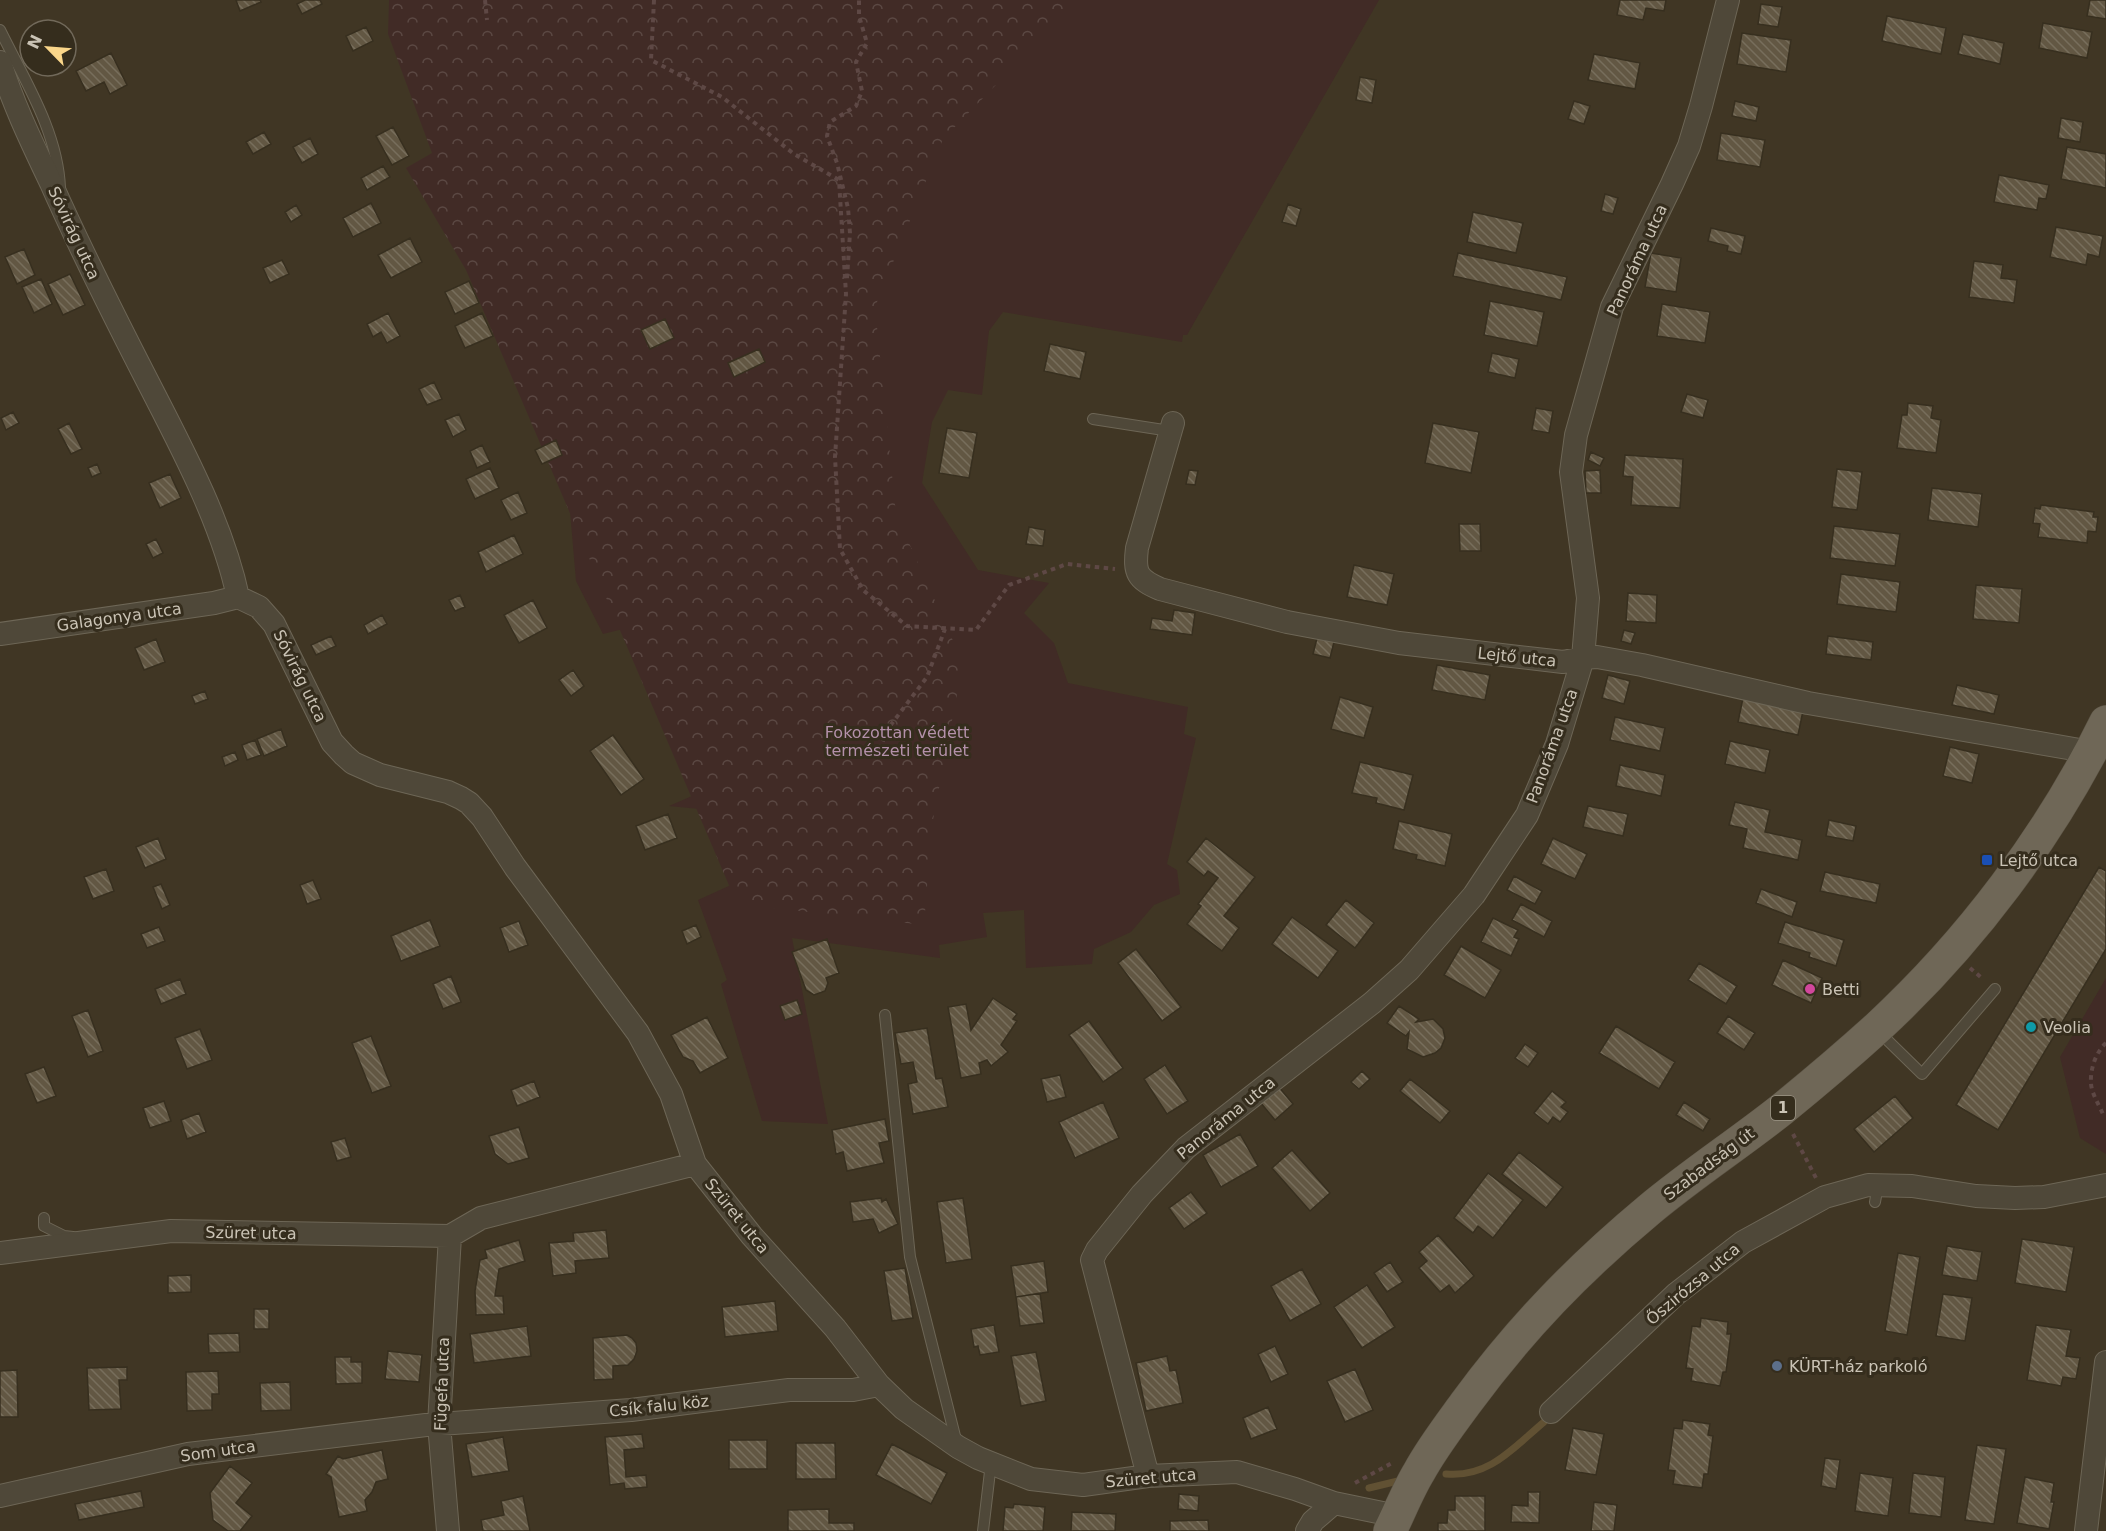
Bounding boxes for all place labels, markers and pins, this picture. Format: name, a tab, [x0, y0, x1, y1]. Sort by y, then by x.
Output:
place label: Lejtő utca	[1999, 851, 2078, 870]
marker: Lejtő utca	[1980, 853, 1994, 867]
place label: Betti	[1822, 980, 1860, 999]
marker: Betti	[1803, 982, 1817, 996]
place label: Veolia	[2043, 1018, 2091, 1037]
marker: Veolia	[2024, 1020, 2038, 1034]
place label: KÜRT-ház parkoló	[1789, 1357, 1928, 1376]
marker: KÜRT-ház parkoló	[1770, 1359, 1784, 1373]

